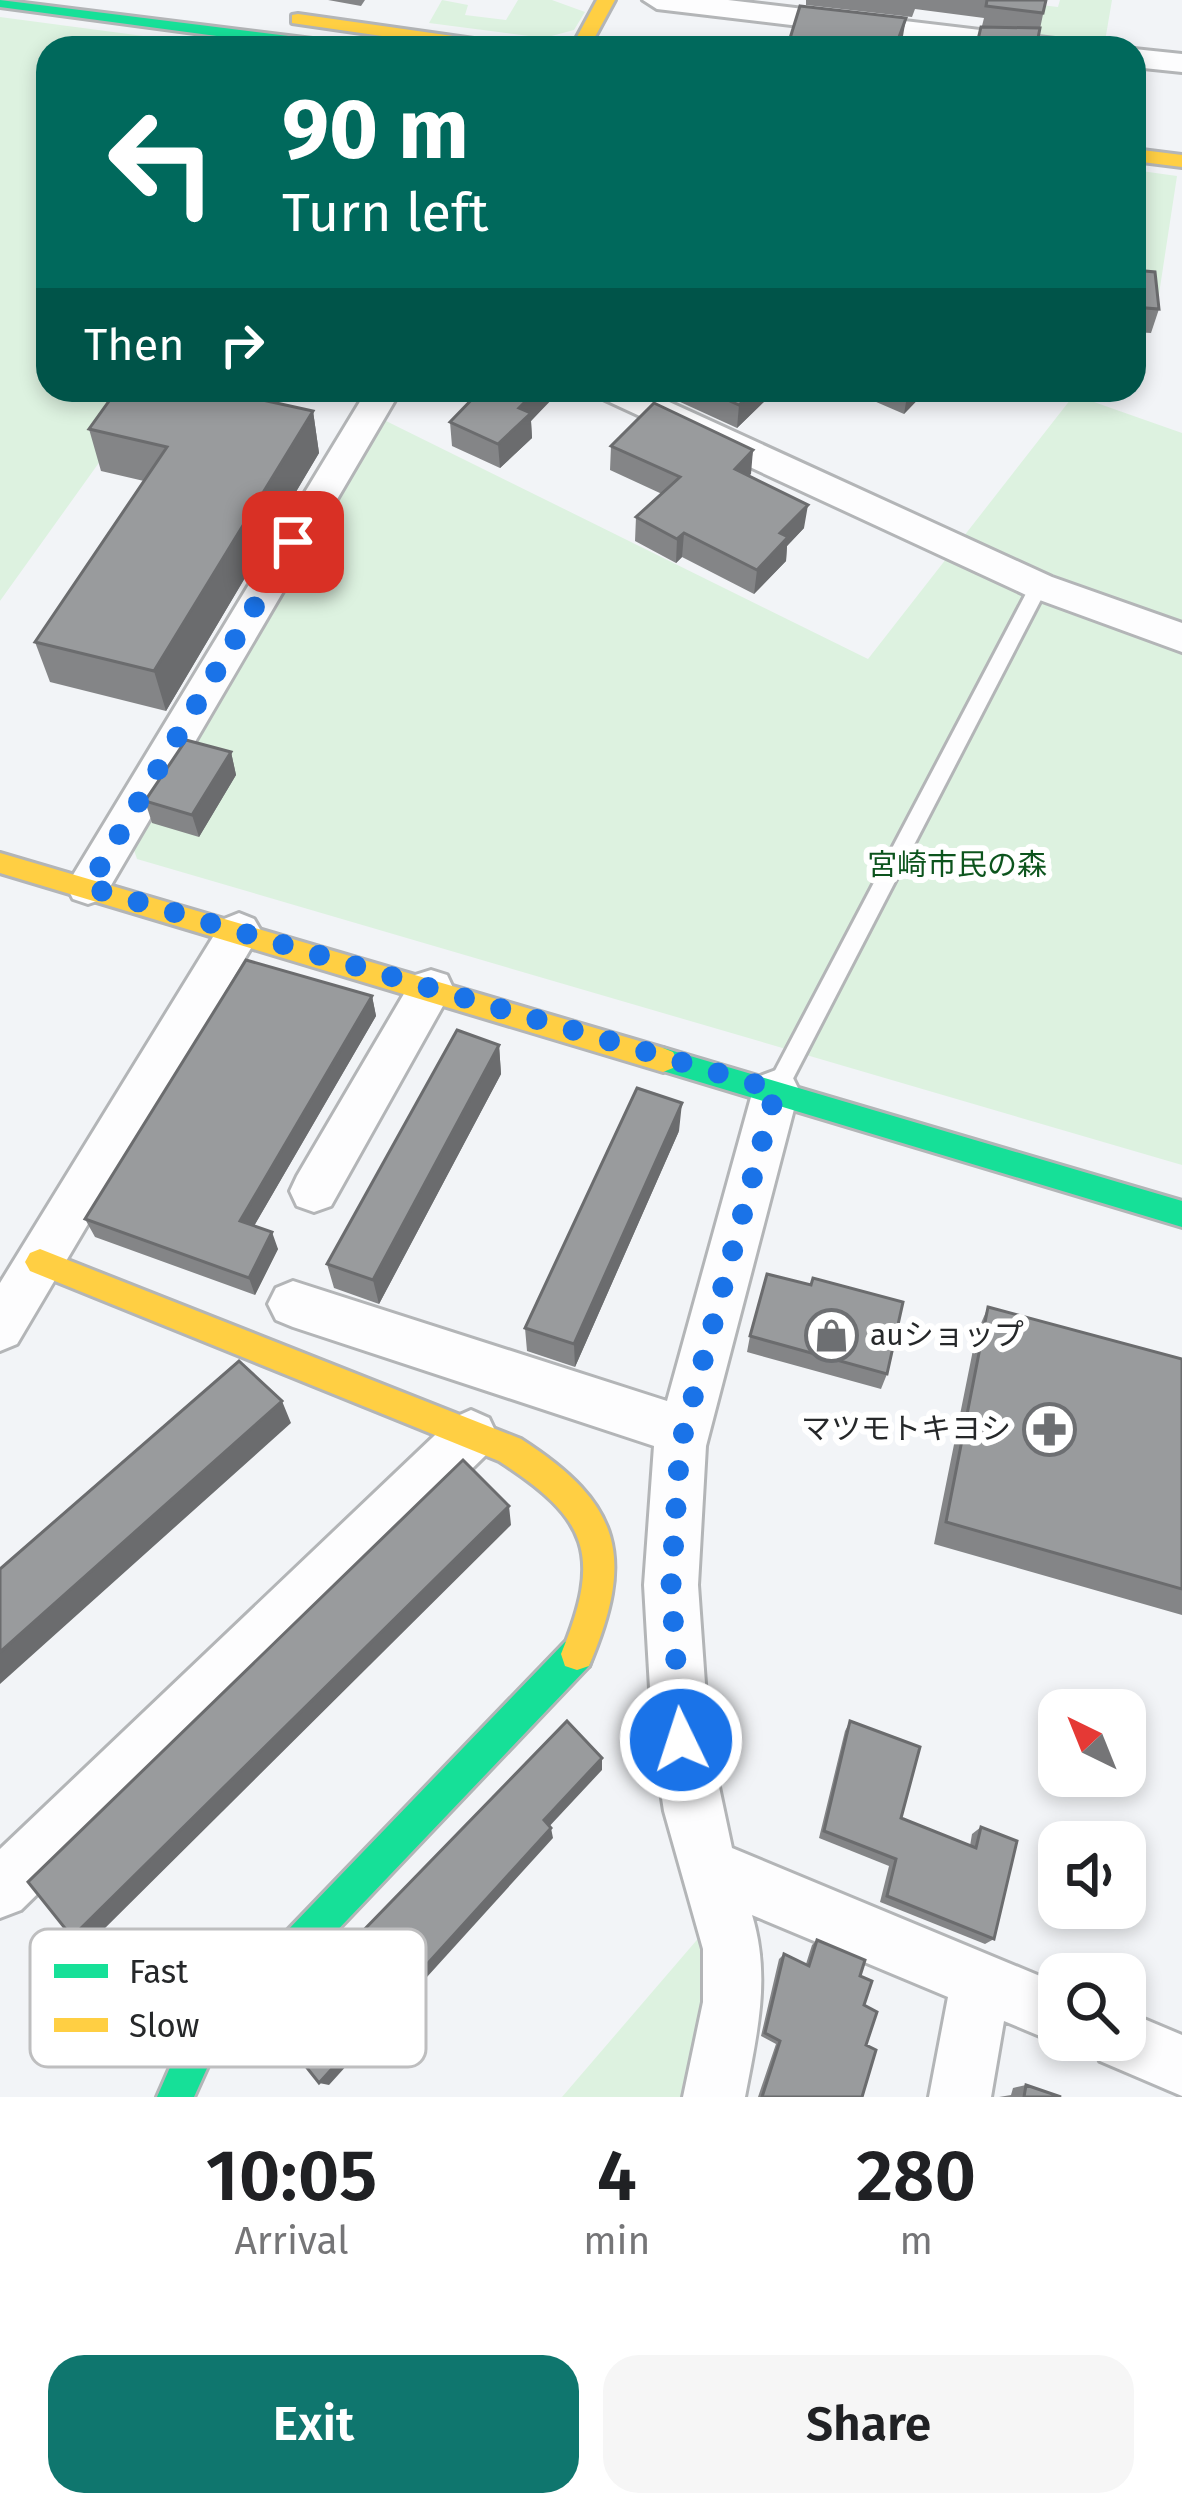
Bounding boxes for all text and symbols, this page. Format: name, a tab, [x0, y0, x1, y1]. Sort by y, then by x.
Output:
text: 90 m	[282, 79, 469, 180]
icon: left	[84, 84, 240, 240]
text: Turn left	[282, 181, 489, 245]
icon: right	[209, 312, 275, 378]
text: Then	[84, 318, 185, 372]
pin	[242, 491, 344, 593]
icon: arrive	[260, 509, 326, 575]
park label: 宮崎市民の森	[867, 847, 1047, 883]
shop icon: auショップ	[803, 1307, 859, 1363]
place label: auショップ	[870, 1317, 1024, 1353]
pharmacy icon: マツモトキヨシ	[1022, 1401, 1078, 1457]
place label: マツモトキヨシ	[801, 1411, 1011, 1447]
position arrow	[618, 1677, 744, 1803]
north arrow	[1038, 1689, 1146, 1797]
map controls	[1038, 1689, 1146, 2061]
button: sound	[1038, 1821, 1146, 1929]
legend	[30, 1929, 426, 2067]
text: Fast	[129, 1952, 188, 1992]
button: search	[1038, 1953, 1146, 2061]
text: Slow	[129, 2006, 199, 2046]
text: 10:05	[206, 2133, 377, 2219]
text: 4	[597, 2133, 637, 2219]
text: 280	[856, 2133, 976, 2219]
text: Arrival	[234, 2218, 349, 2264]
text: min	[583, 2218, 650, 2264]
text: m	[899, 2218, 933, 2264]
button: Exit	[48, 2355, 579, 2493]
button: Share	[603, 2355, 1134, 2493]

